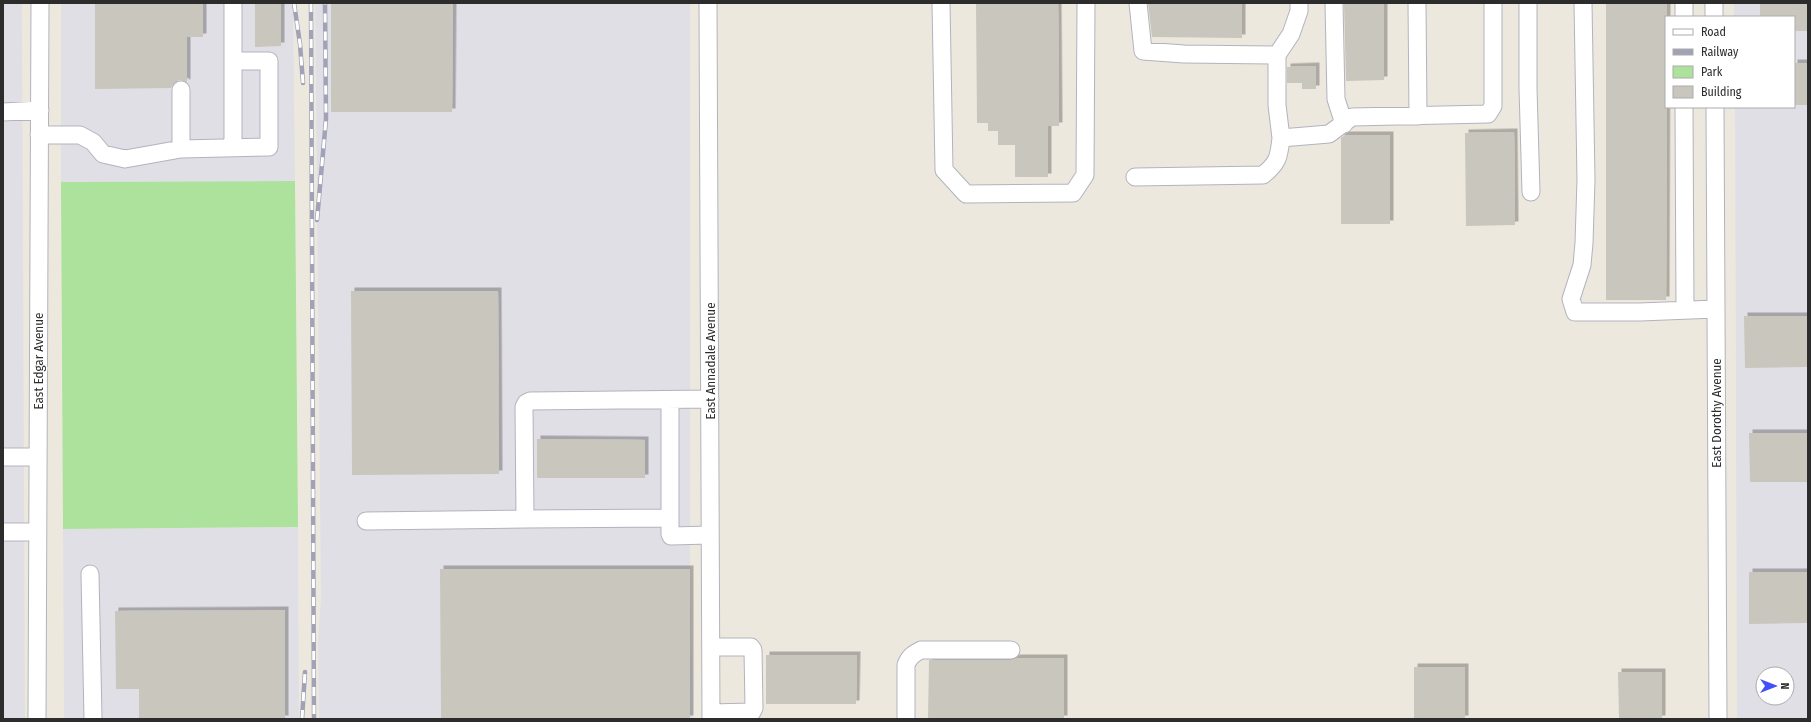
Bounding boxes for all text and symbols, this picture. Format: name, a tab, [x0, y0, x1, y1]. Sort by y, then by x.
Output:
legend	[1665, 16, 1795, 108]
text: Road	[1701, 25, 1726, 39]
text: Railway	[1701, 45, 1739, 59]
text: Park	[1701, 65, 1723, 79]
text: Building	[1701, 85, 1742, 99]
street label: East Annadale Avenue	[703, 302, 718, 420]
street label: East Edgar Avenue	[31, 313, 46, 409]
street label: East Dorothy Avenue	[1709, 358, 1724, 468]
north arrow	[1755, 666, 1795, 706]
text: N	[1778, 683, 1791, 689]

